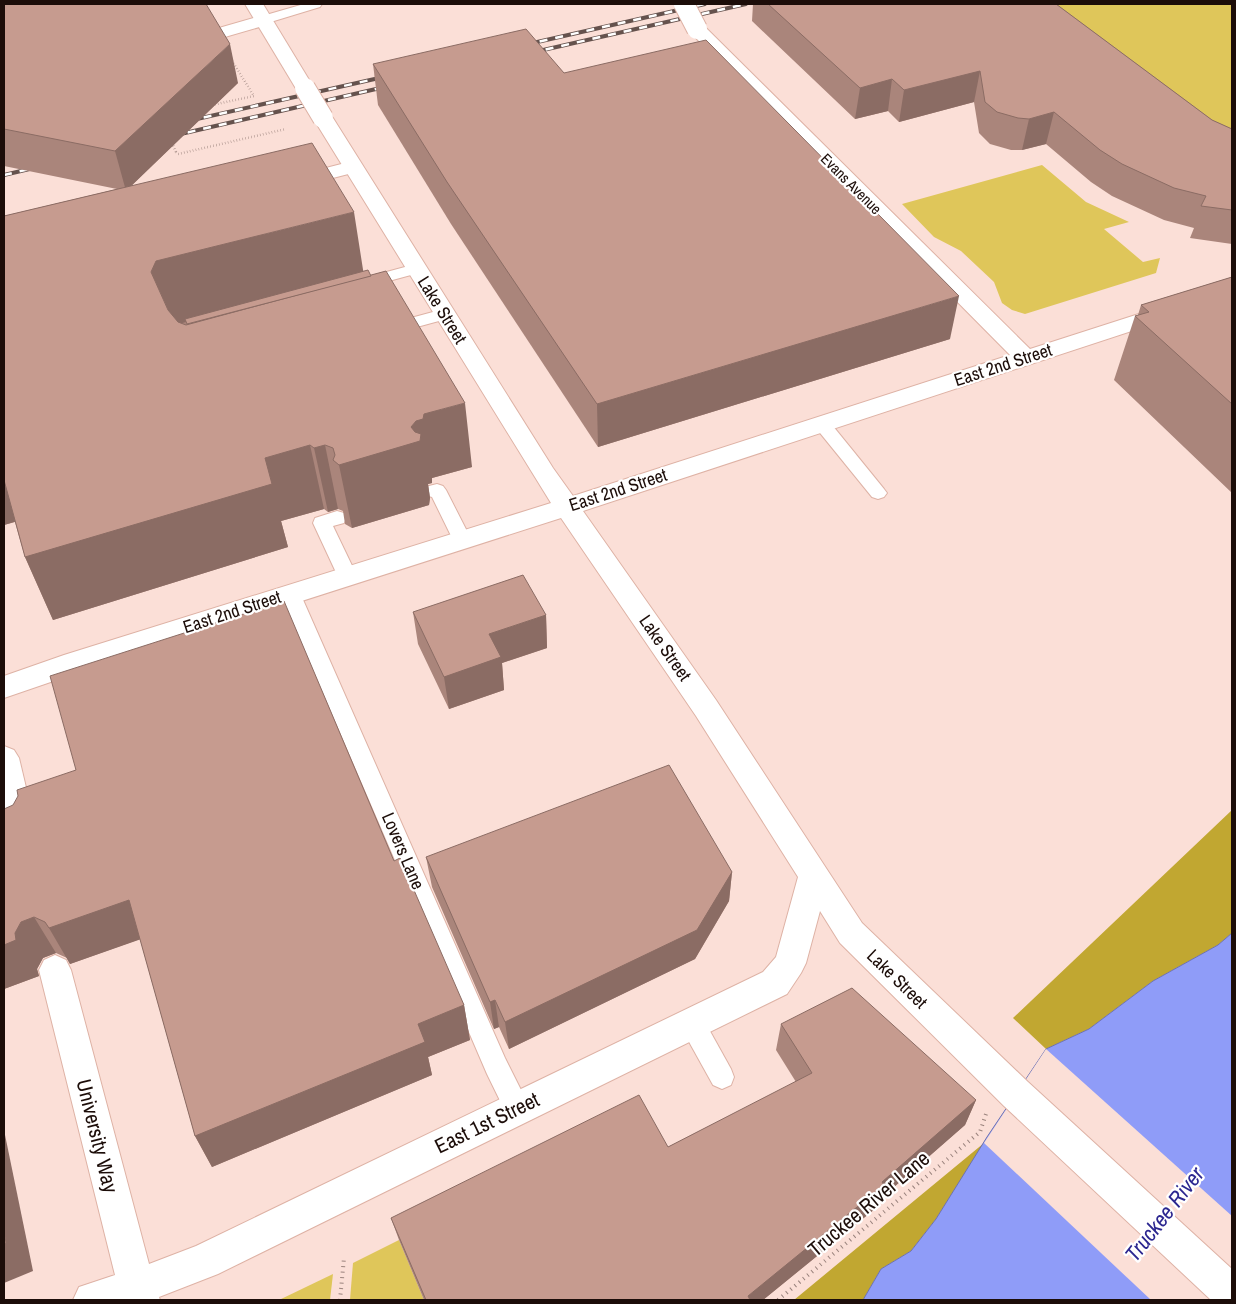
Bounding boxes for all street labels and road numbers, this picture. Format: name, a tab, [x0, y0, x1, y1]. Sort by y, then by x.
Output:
street label: Evans Avenue	[816, 148, 887, 219]
street label: Lake Street	[412, 271, 473, 348]
street label: East 2nd Street	[951, 337, 1055, 392]
street label: East 2nd Street	[566, 462, 670, 517]
street label: East 2nd Street	[180, 584, 284, 639]
street label: Lake Street	[634, 610, 697, 686]
street label: Lovers Lane	[376, 809, 431, 893]
street label: Lake Street	[862, 943, 933, 1014]
street label: University Way	[69, 1076, 126, 1196]
street label: East 1st Street	[430, 1085, 544, 1160]
street label: Truckee River Lane	[802, 1144, 936, 1263]

